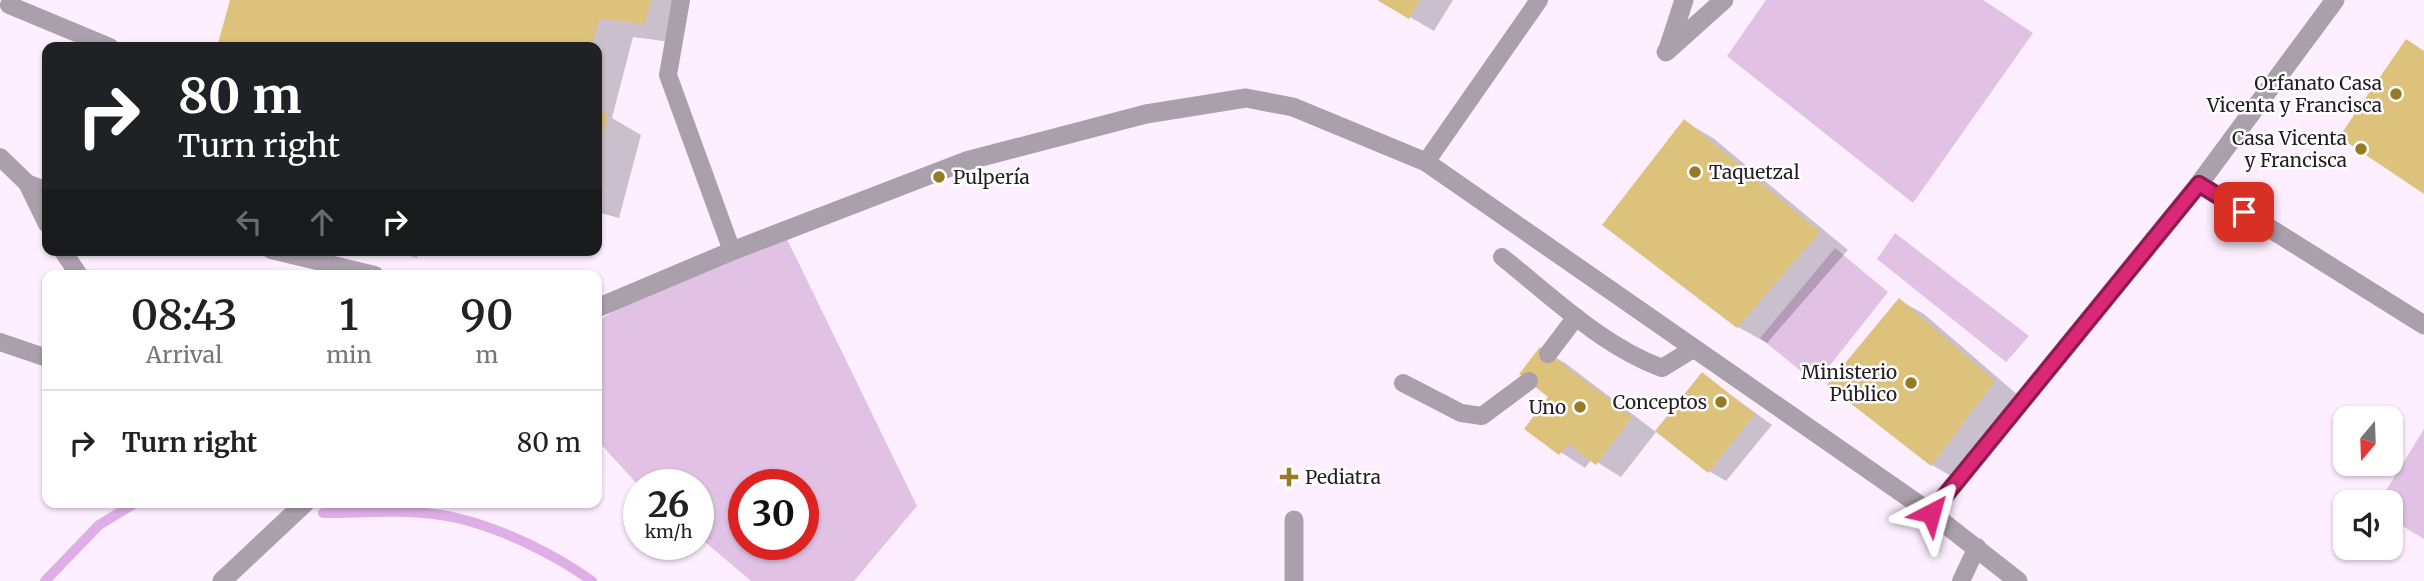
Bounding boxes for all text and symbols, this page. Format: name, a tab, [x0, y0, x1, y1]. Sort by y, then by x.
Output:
text: 80 m	[178, 65, 301, 126]
icon: right	[63, 70, 154, 161]
place label: Orfanato Casa Vicenta y Francisca	[2206, 71, 2382, 117]
marker: Orfanato Casa Vicenta y Francisca	[2388, 86, 2404, 102]
text: Turn right	[178, 126, 340, 166]
place label: Casa Vicenta y Francisca	[2232, 126, 2347, 172]
marker: Casa Vicenta y Francisca	[2353, 141, 2369, 157]
place label: Taquetzal	[1709, 160, 1800, 184]
marker: Taquetzal	[1687, 164, 1703, 180]
place label: Pulpería	[953, 165, 1030, 189]
marker: Pulpería	[931, 169, 947, 185]
pin	[2214, 182, 2274, 242]
icon: arrive	[2225, 193, 2263, 231]
icon: left	[230, 203, 268, 241]
icon: ahead	[303, 203, 341, 241]
icon: right	[376, 203, 414, 241]
text: 08:43	[131, 289, 238, 341]
text: 1	[339, 289, 359, 341]
text: 90	[460, 289, 513, 341]
text: Arrival	[146, 340, 222, 369]
text: min	[326, 340, 372, 369]
text: m	[475, 340, 498, 369]
place label: Ministerio Público	[1801, 360, 1897, 406]
marker: Ministerio Público	[1903, 375, 1919, 391]
place label: Conceptos	[1613, 390, 1707, 414]
marker: Conceptos	[1713, 394, 1729, 410]
place label: Uno	[1529, 395, 1566, 419]
marker: Uno	[1572, 399, 1588, 415]
north arrow	[2333, 406, 2403, 476]
map controls	[2333, 406, 2403, 560]
icon: right	[63, 424, 101, 462]
text: Turn right	[122, 426, 257, 459]
text: 80 m	[517, 426, 581, 459]
place label: Pediatra	[1305, 465, 1381, 489]
marker: Pediatra	[1279, 467, 1299, 487]
speed limit sign: 30	[728, 469, 819, 560]
position arrow	[1894, 476, 1968, 550]
text: 26	[648, 483, 689, 527]
button: sound	[2333, 490, 2403, 560]
text: km/h	[645, 520, 692, 543]

